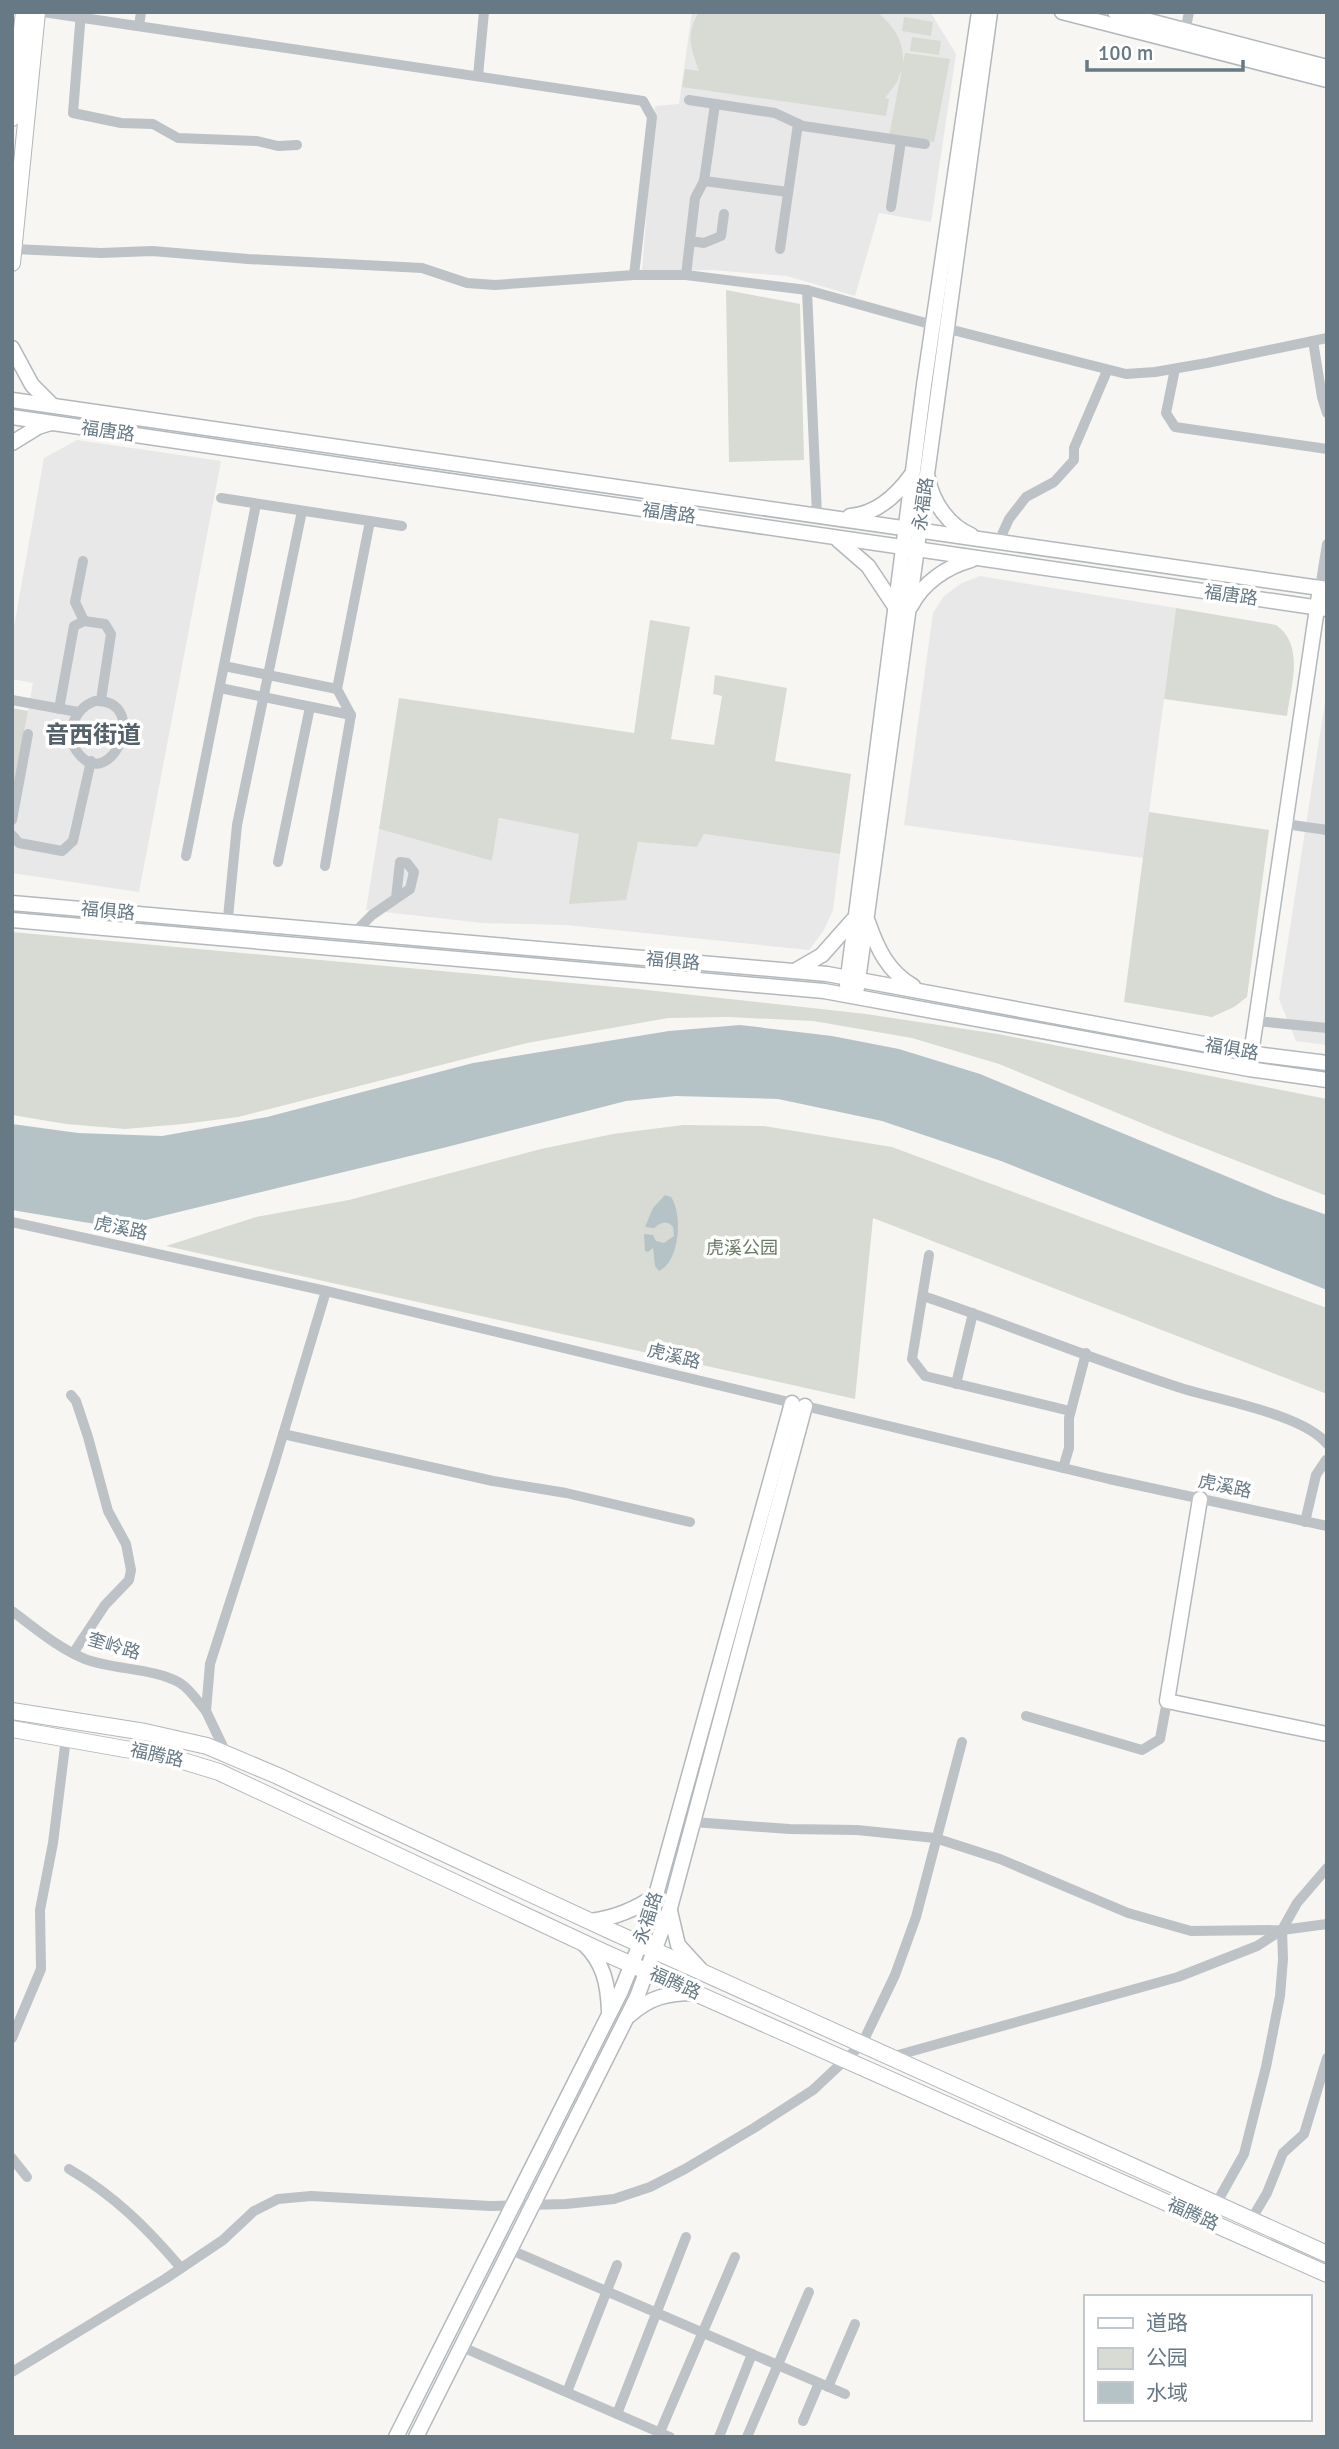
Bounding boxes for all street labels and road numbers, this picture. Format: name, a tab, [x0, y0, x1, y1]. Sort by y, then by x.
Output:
street label: 福唐路	[80, 416, 136, 446]
street label: 永福路	[908, 476, 938, 532]
street label: 福唐路	[641, 498, 697, 528]
street label: 福唐路	[1203, 580, 1259, 610]
street label: 福俱路	[80, 898, 136, 924]
street label: 福俱路	[645, 948, 701, 974]
street label: 福俱路	[1204, 1033, 1260, 1065]
street label: 虎溪路	[92, 1212, 150, 1244]
street label: 虎溪路	[645, 1339, 703, 1373]
street label: 虎溪路	[1196, 1470, 1254, 1502]
street label: 奎岭路	[85, 1628, 143, 1664]
street label: 福腾路	[128, 1739, 186, 1771]
street label: 永福路	[629, 1889, 667, 1947]
street label: 福腾路	[646, 1962, 704, 2004]
street label: 福腾路	[1164, 2193, 1222, 2235]

